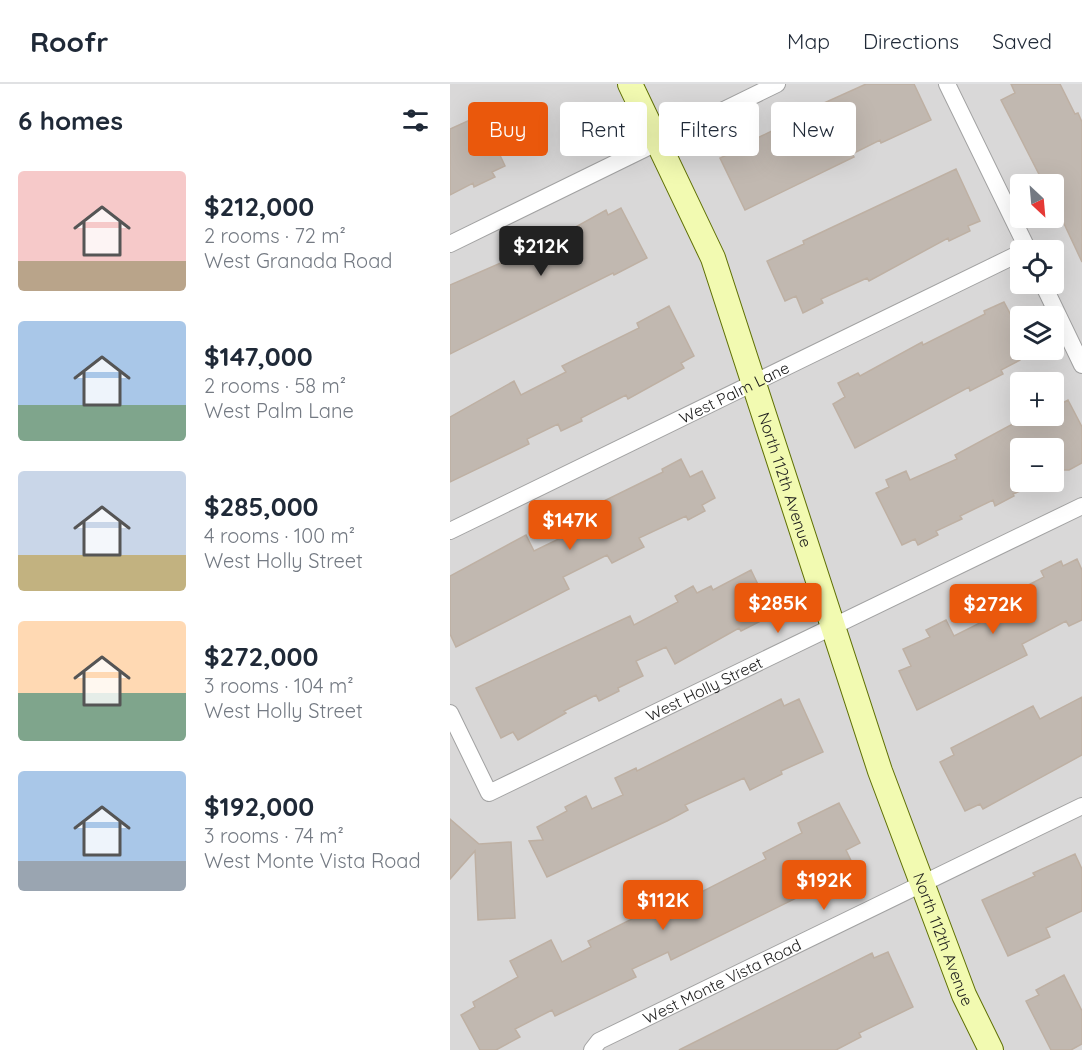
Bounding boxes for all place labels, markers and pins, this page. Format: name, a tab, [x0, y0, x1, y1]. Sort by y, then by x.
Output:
pin: $212K	[499, 226, 583, 277]
pin: $147K	[528, 500, 612, 551]
pin: $285K	[736, 583, 820, 634]
pin: $272K	[951, 584, 1035, 635]
pin: $192K	[782, 860, 866, 911]
pin: $112K	[621, 880, 705, 931]

